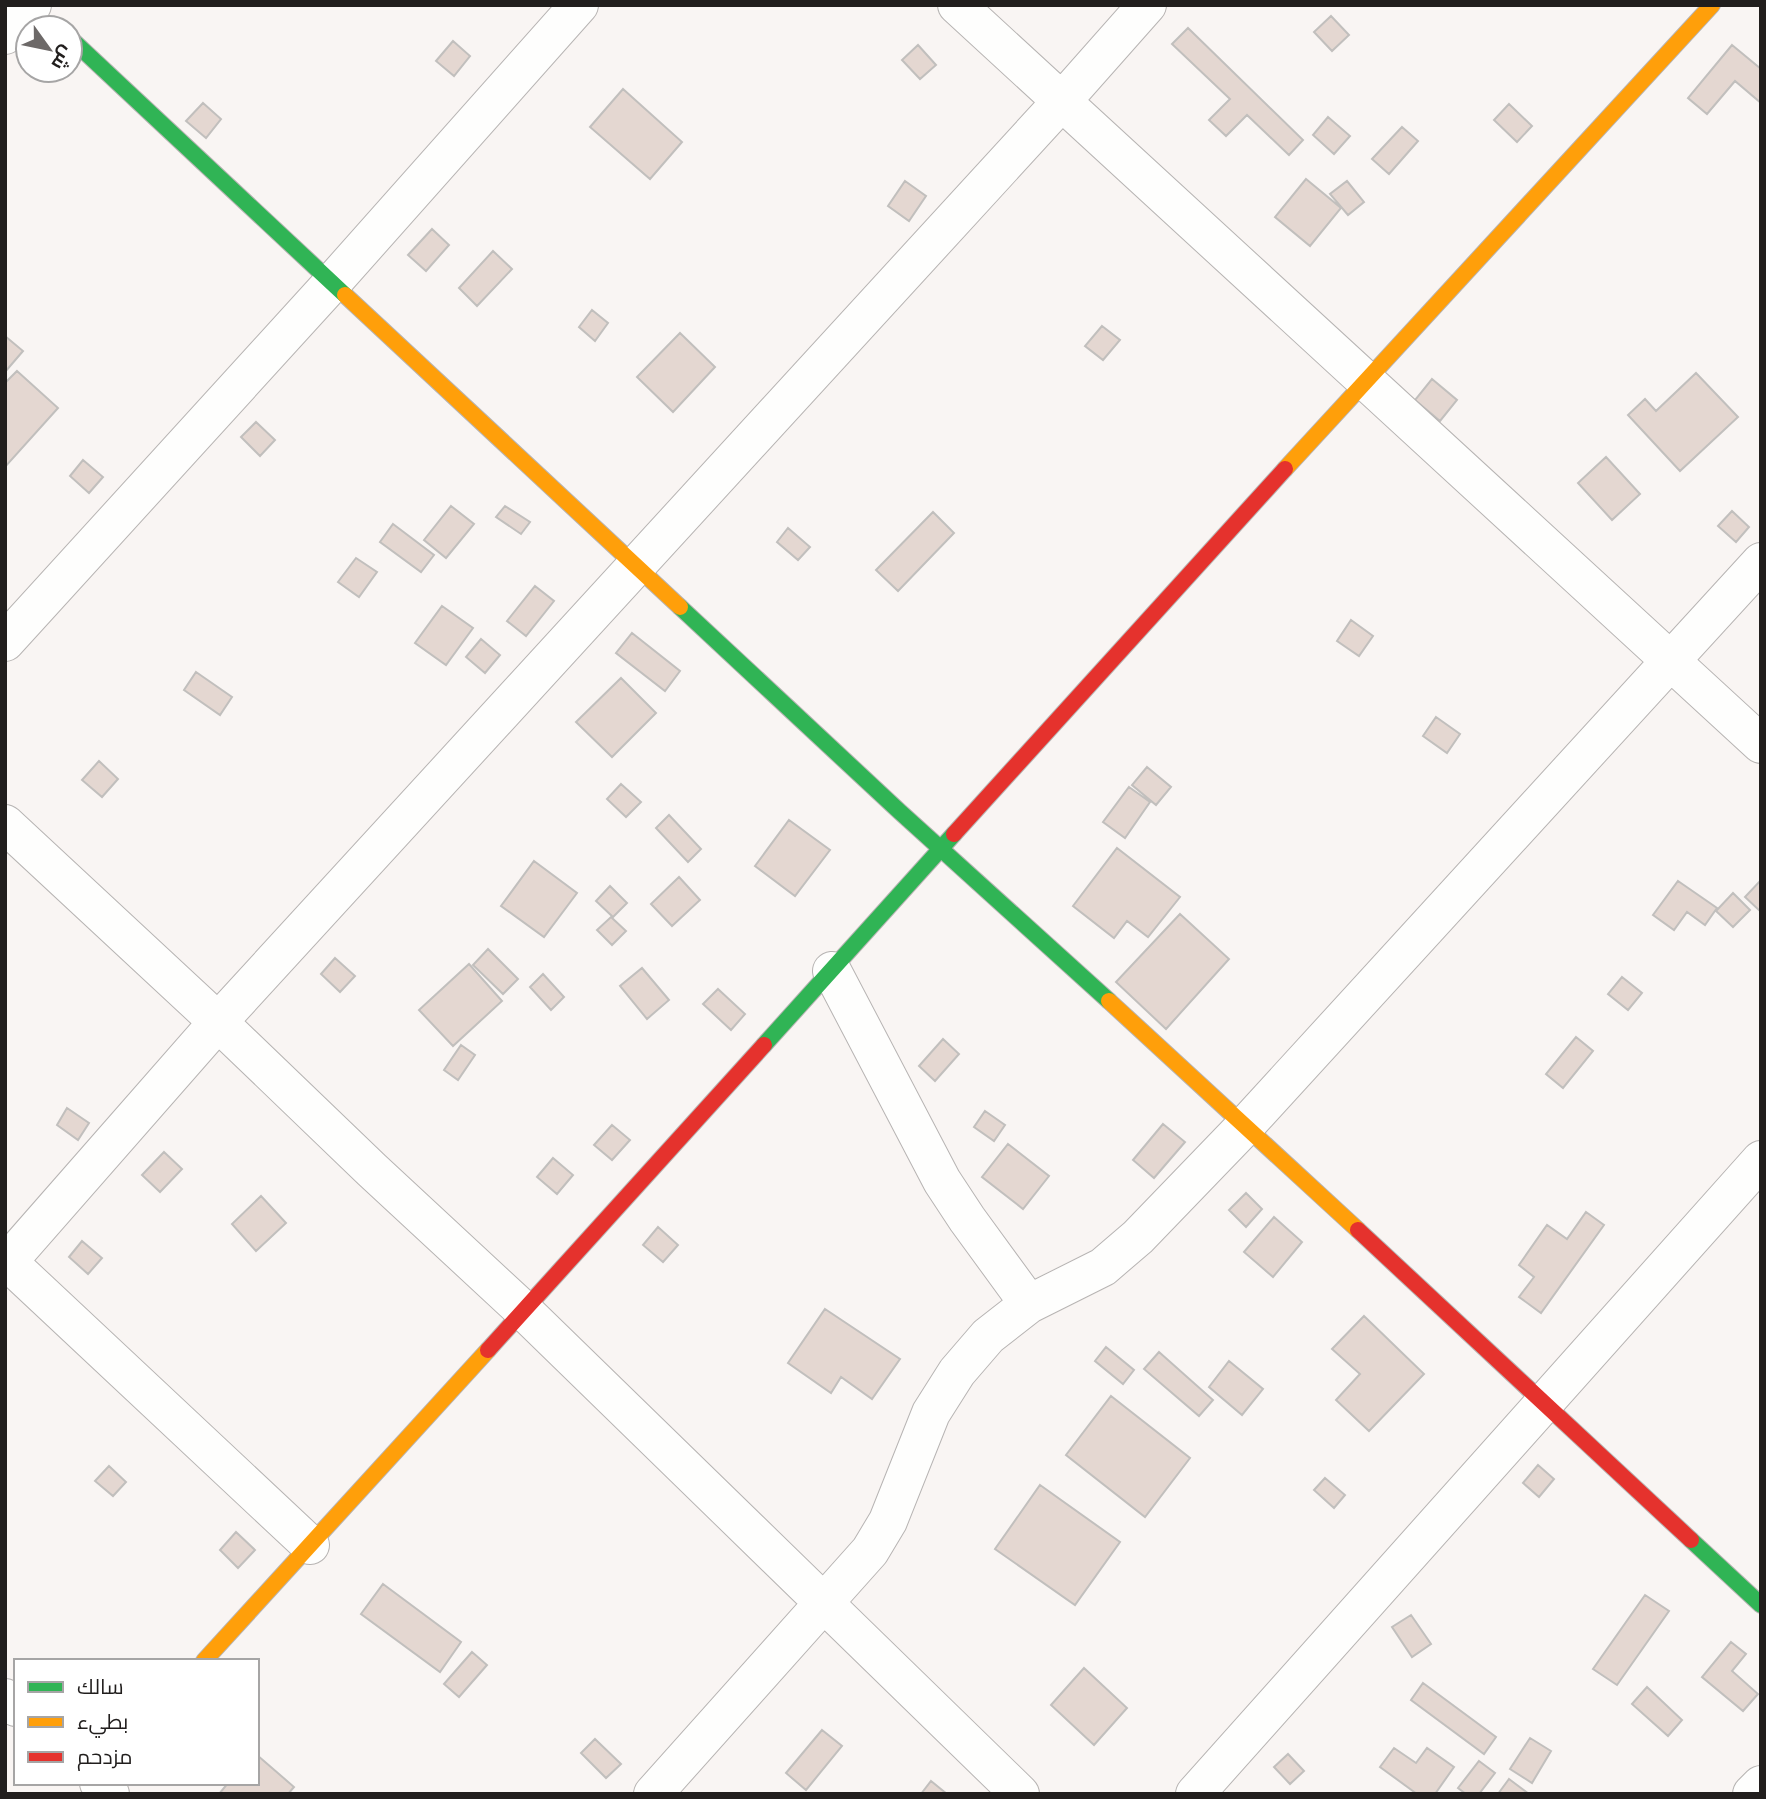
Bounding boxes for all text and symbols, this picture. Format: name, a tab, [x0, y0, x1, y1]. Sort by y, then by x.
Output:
north arrow	[14, 14, 84, 84]
text: ش	[47, 41, 81, 76]
legend	[14, 1659, 259, 1785]
text: سالك	[77, 1672, 124, 1700]
text: بطيء	[77, 1707, 128, 1738]
text: مزدحم	[77, 1742, 132, 1771]

